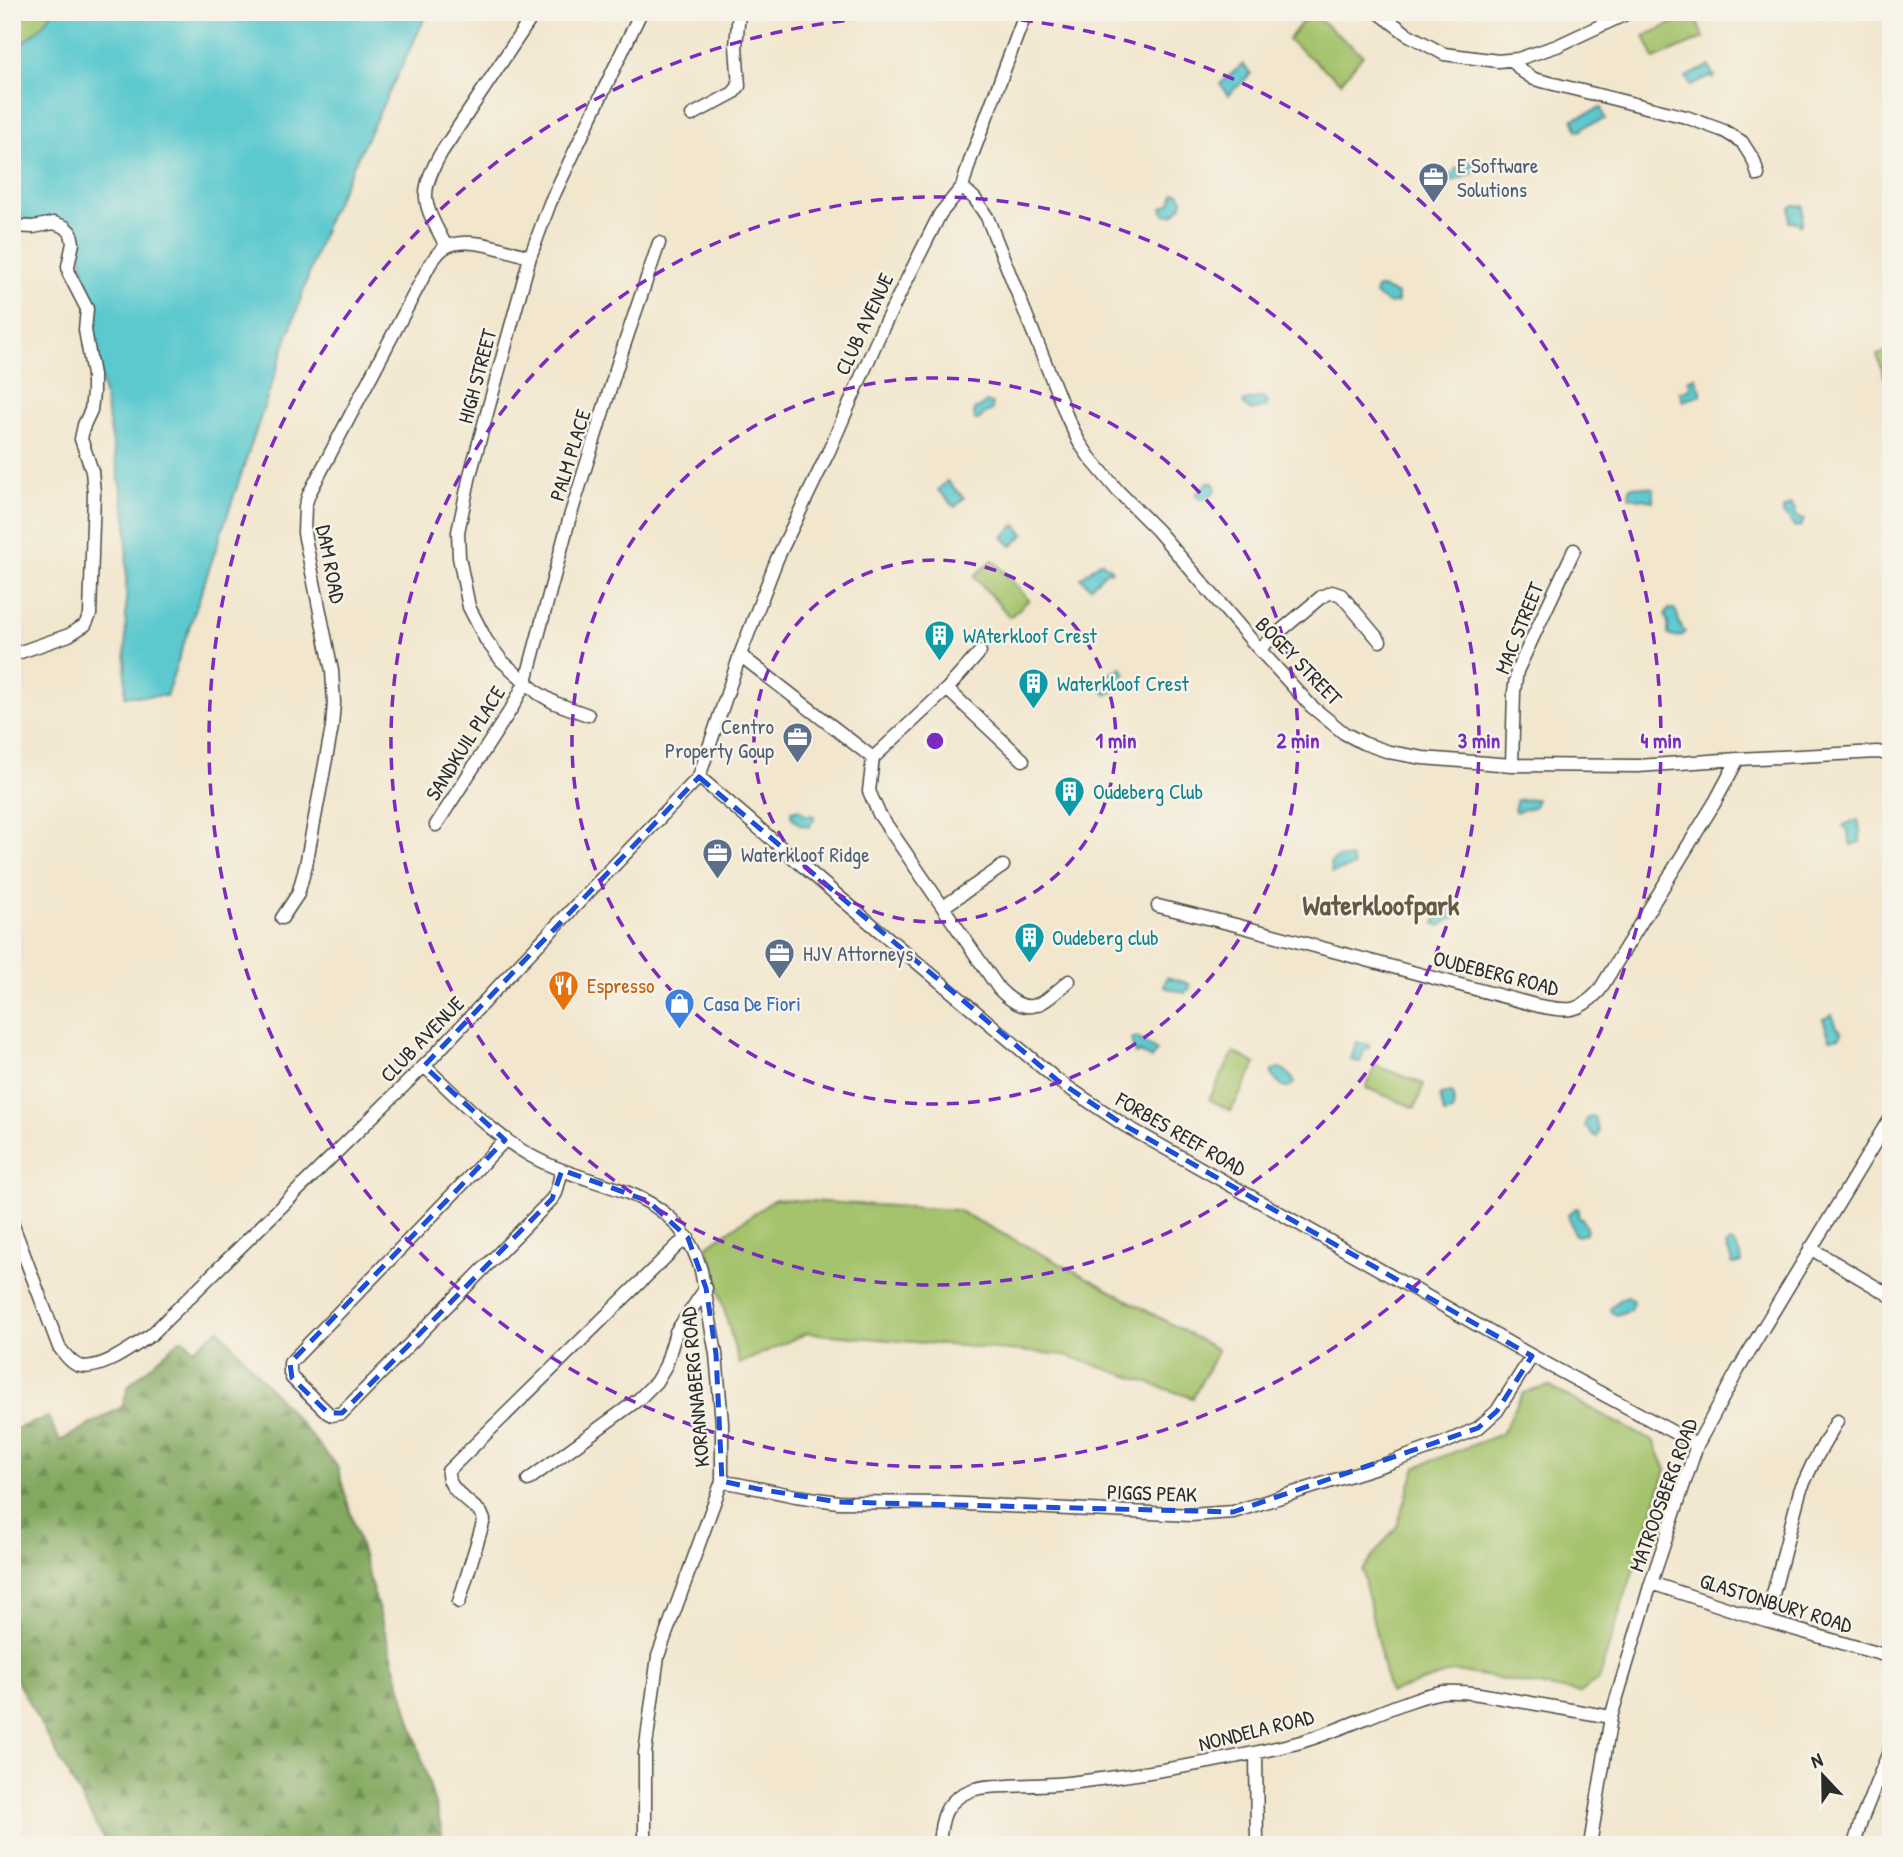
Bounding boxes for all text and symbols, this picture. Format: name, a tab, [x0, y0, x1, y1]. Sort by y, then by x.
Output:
place label: E Software Solutions	[1457, 151, 1538, 204]
office icon: E Software Solutions	[1417, 160, 1451, 204]
street label: CLUB AVENUE	[828, 268, 900, 380]
street label: HIGH STREET	[450, 324, 504, 427]
street label: PALM PLACE	[542, 406, 598, 504]
street label: DAM ROAD	[309, 522, 353, 606]
street label: MAC STREET	[1487, 577, 1551, 678]
street label: BOGEY STREET	[1249, 610, 1350, 713]
building icon: WAterkloof Crest	[923, 618, 957, 662]
place label: WAterkloof Crest	[963, 621, 1097, 650]
building icon: Waterkloof Crest	[1017, 666, 1051, 710]
place label: Waterkloof Crest	[1057, 669, 1189, 698]
street label: SANDKUIL PLACE	[418, 680, 512, 806]
place label: Centro Property Goup	[665, 712, 774, 765]
office icon: Centro Property Goup	[780, 721, 814, 765]
text: 1 min	[1096, 726, 1136, 755]
text: 2 min	[1276, 726, 1320, 755]
text: 3 min	[1458, 726, 1500, 755]
text: 4 min	[1640, 726, 1682, 755]
centre of rings	[923, 729, 947, 753]
building icon: Oudeberg Club	[1053, 774, 1087, 818]
place label: Oudeberg Club	[1093, 777, 1203, 806]
office icon: Waterkloof Ridge	[701, 837, 735, 881]
place label: Waterkloof Ridge	[741, 840, 870, 869]
district label: Waterkloofpark	[1303, 886, 1460, 925]
building icon: Oudeberg club	[1012, 920, 1046, 964]
place label: Oudeberg club	[1052, 923, 1159, 952]
office icon: HJV Attorneys	[763, 936, 797, 980]
place label: HJV Attorneys	[803, 939, 913, 968]
street label: OUDEBERG ROAD	[1430, 943, 1562, 1003]
restaurant icon: Espresso	[547, 968, 581, 1012]
place label: Espresso	[587, 971, 654, 1000]
shop icon: Casa De Fiori	[663, 986, 697, 1030]
street label: CLUB AVENUE	[373, 989, 471, 1089]
place label: Casa De Fiori	[703, 989, 801, 1018]
street label: FORBES REEF ROAD	[1110, 1085, 1251, 1183]
street label: KORANNABERG ROAD	[674, 1306, 716, 1468]
street label: MATROOSBERG ROAD	[1622, 1414, 1704, 1576]
street label: PIGGS PEAK	[1106, 1477, 1198, 1509]
street label: GLASTONBURY ROAD	[1696, 1566, 1856, 1640]
street label: NONDELA ROAD	[1195, 1702, 1317, 1758]
north arrow	[1787, 1742, 1857, 1812]
text: N	[1807, 1746, 1826, 1774]

